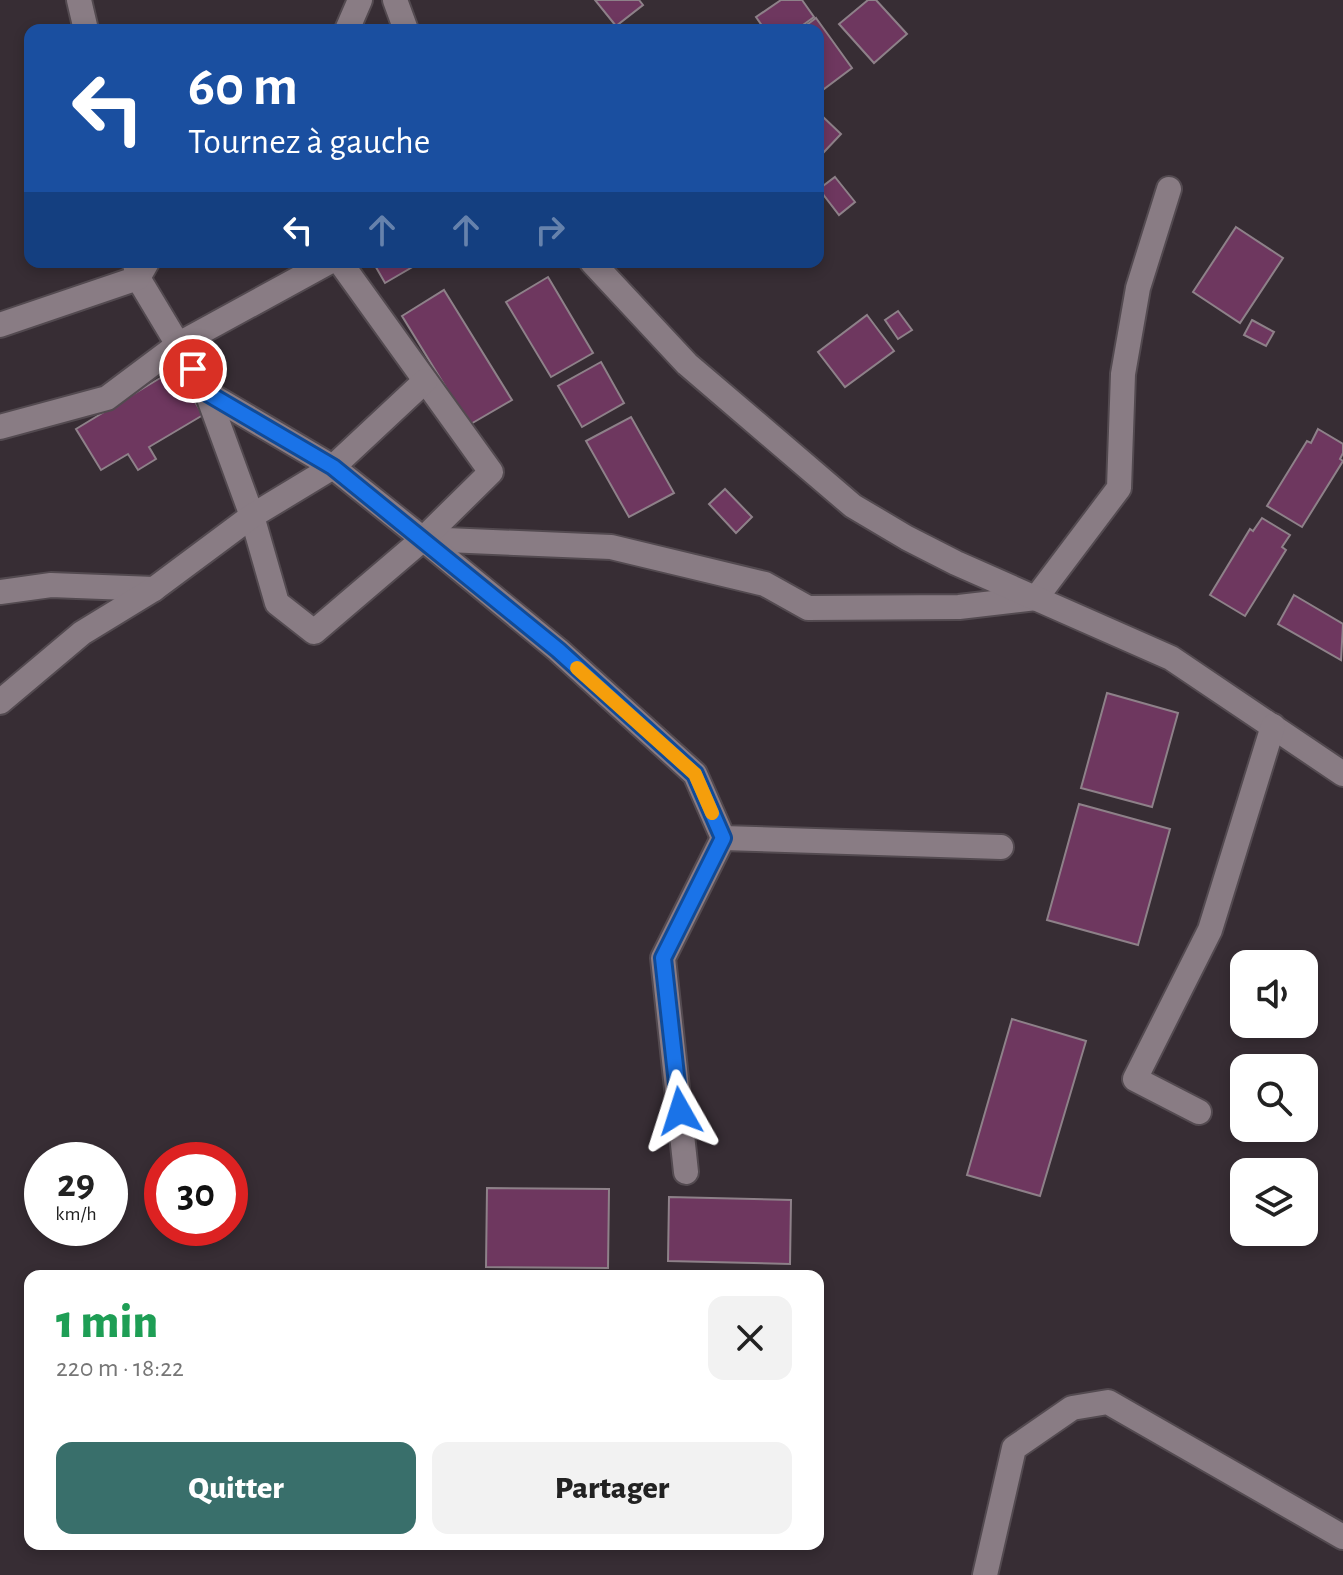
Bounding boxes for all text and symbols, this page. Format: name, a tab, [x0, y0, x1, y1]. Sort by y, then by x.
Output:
icon: left	[56, 56, 160, 160]
text: 60 m	[188, 59, 298, 115]
text: Tournez à gauche	[188, 124, 430, 160]
icon: left	[276, 208, 320, 252]
icon: ahead	[360, 208, 404, 252]
icon: ahead	[444, 208, 488, 252]
icon: right	[528, 208, 572, 252]
pin	[159, 335, 227, 403]
icon: arrive	[171, 347, 215, 391]
map controls	[1230, 950, 1318, 1246]
button: sound	[1230, 950, 1318, 1038]
button: search	[1230, 1054, 1318, 1142]
position arrow	[638, 1069, 722, 1153]
speed limit sign: 30	[144, 1142, 248, 1246]
button: layers	[1230, 1158, 1318, 1246]
text: 29	[57, 1164, 95, 1204]
text: km/h	[55, 1204, 97, 1224]
button: close	[708, 1296, 792, 1380]
text: 1 min	[56, 1299, 158, 1347]
text: 220 m · 18:22	[56, 1355, 184, 1381]
button: Quitter	[56, 1442, 416, 1534]
button: Partager	[432, 1442, 792, 1534]

